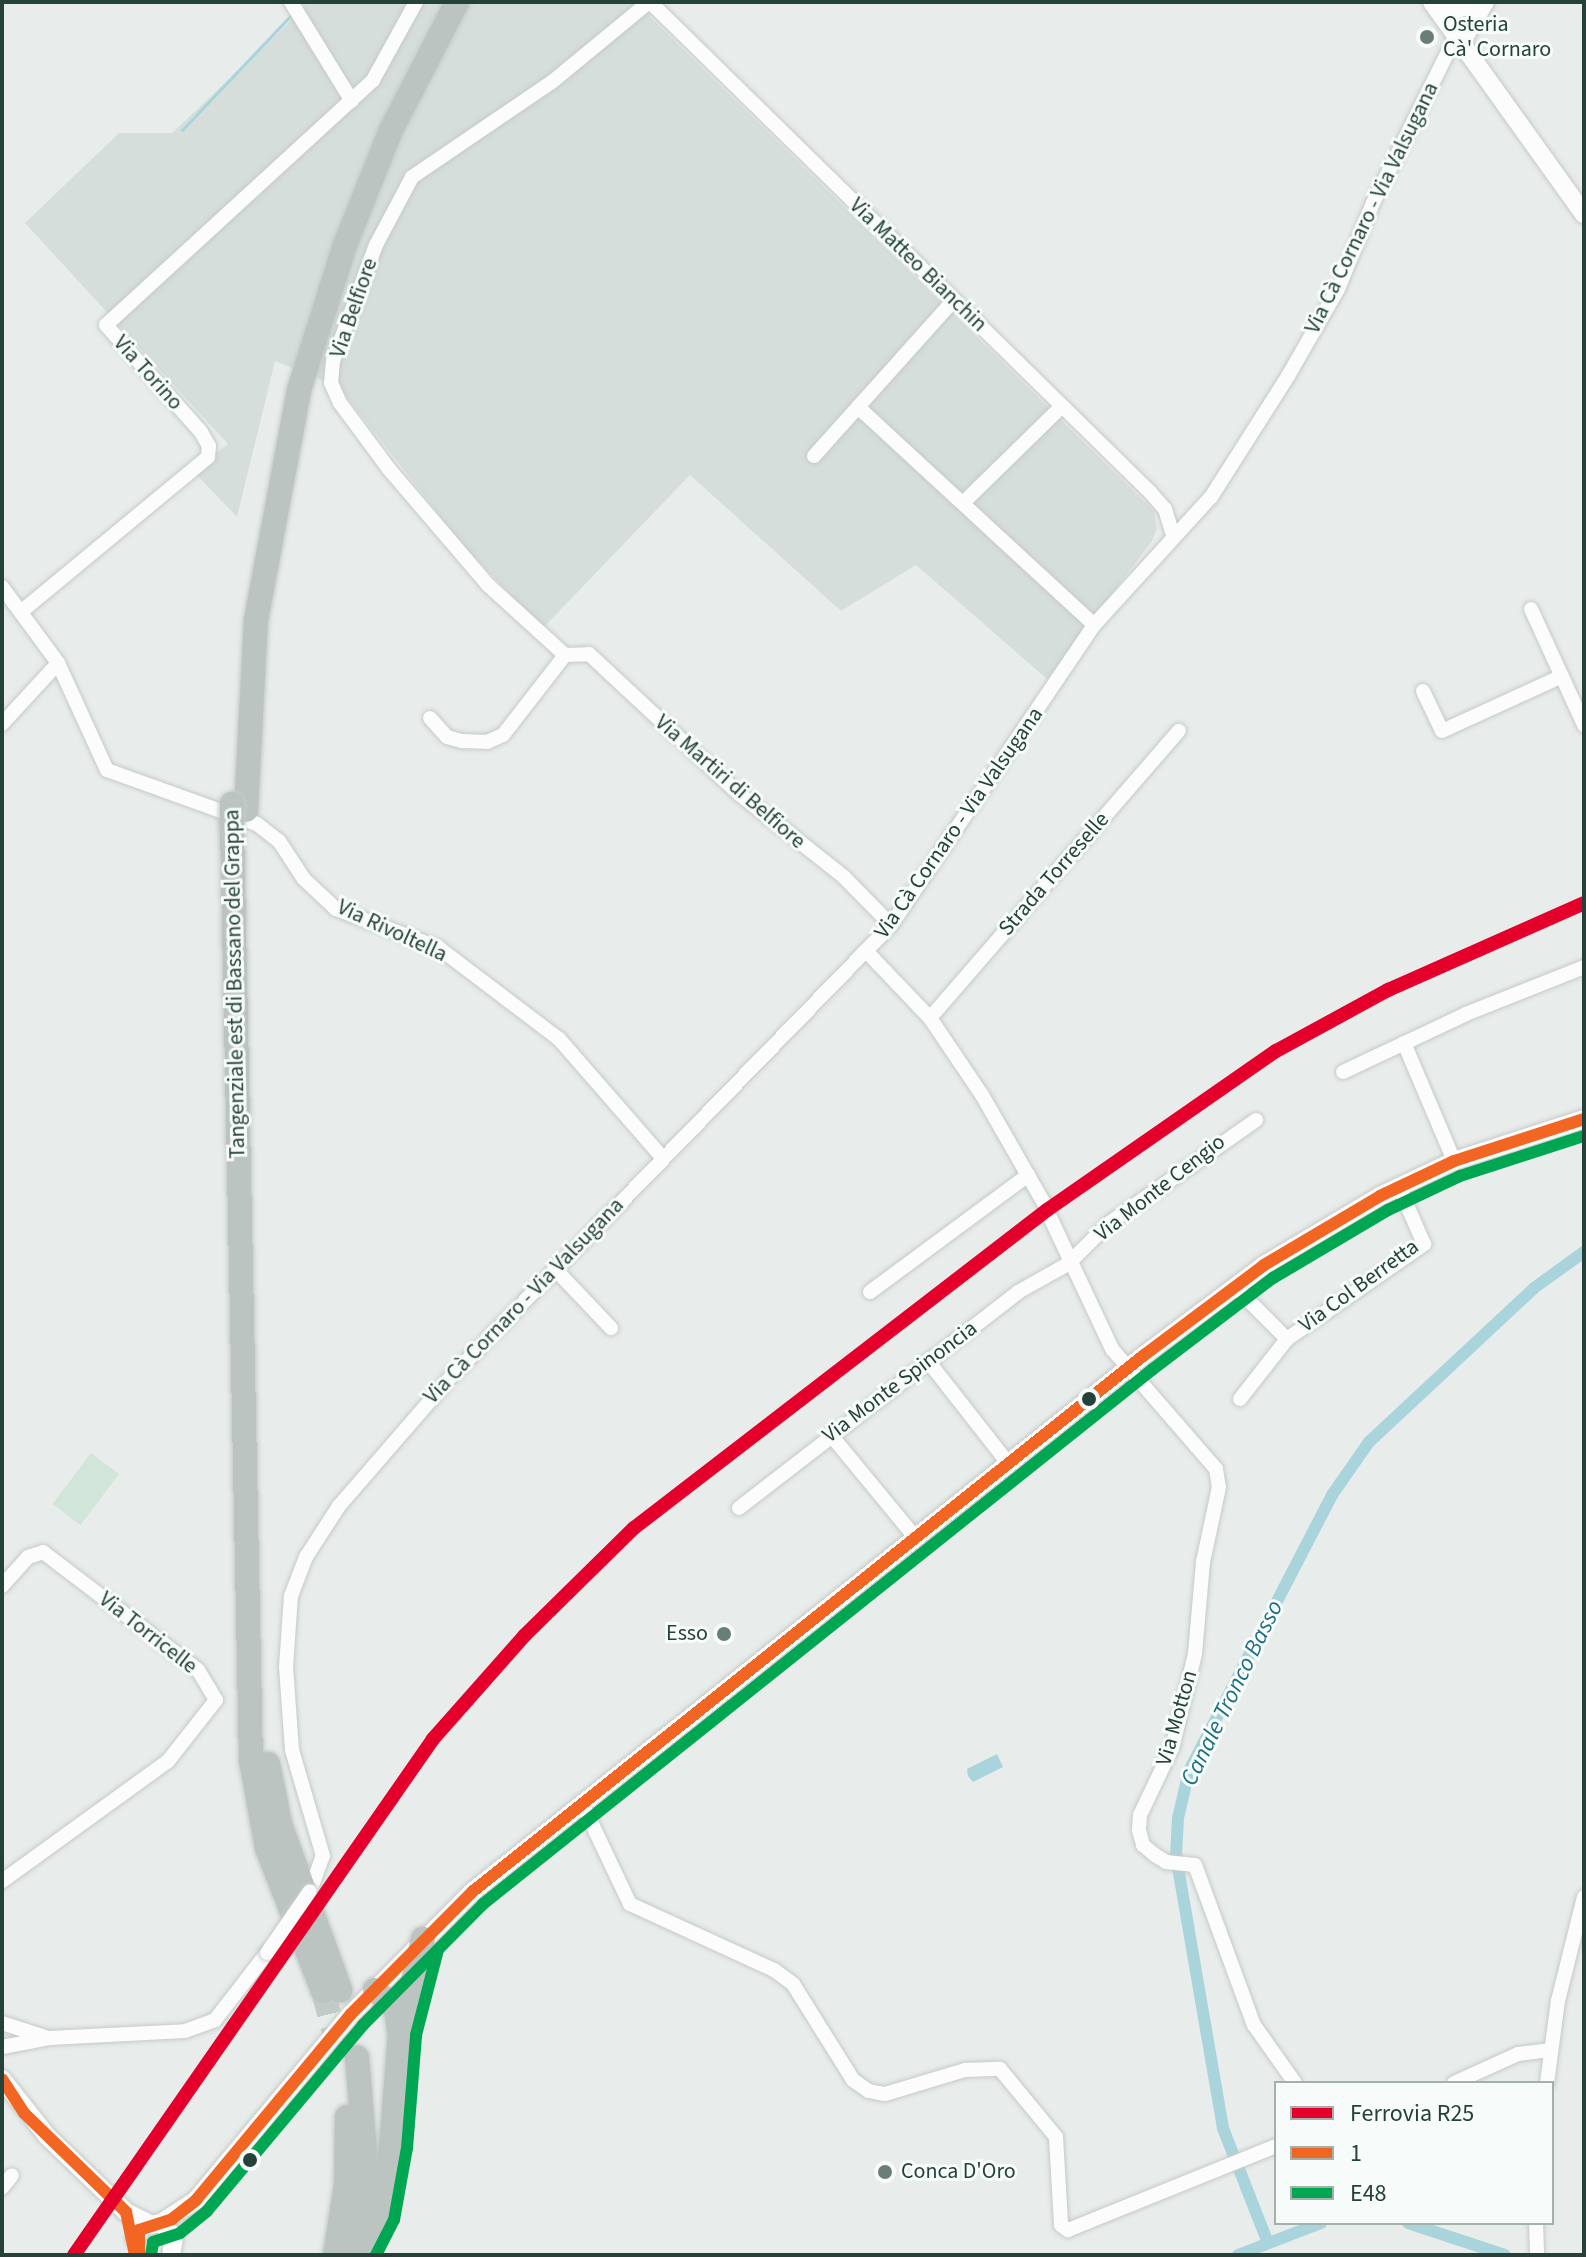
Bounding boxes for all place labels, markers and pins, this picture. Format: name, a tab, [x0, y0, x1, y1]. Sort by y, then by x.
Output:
place label: Osteria Cà' Cornaro	[1443, 11, 1551, 62]
marker: Osteria Cà' Cornaro	[1418, 28, 1436, 46]
unlabelled marker	[1081, 1391, 1097, 1407]
place label: Esso	[666, 1621, 708, 1647]
marker: Esso	[715, 1625, 733, 1643]
unlabelled marker	[242, 2152, 258, 2168]
place label: Conca D'Oro	[901, 2159, 1016, 2185]
marker: Conca D'Oro	[876, 2163, 894, 2181]

